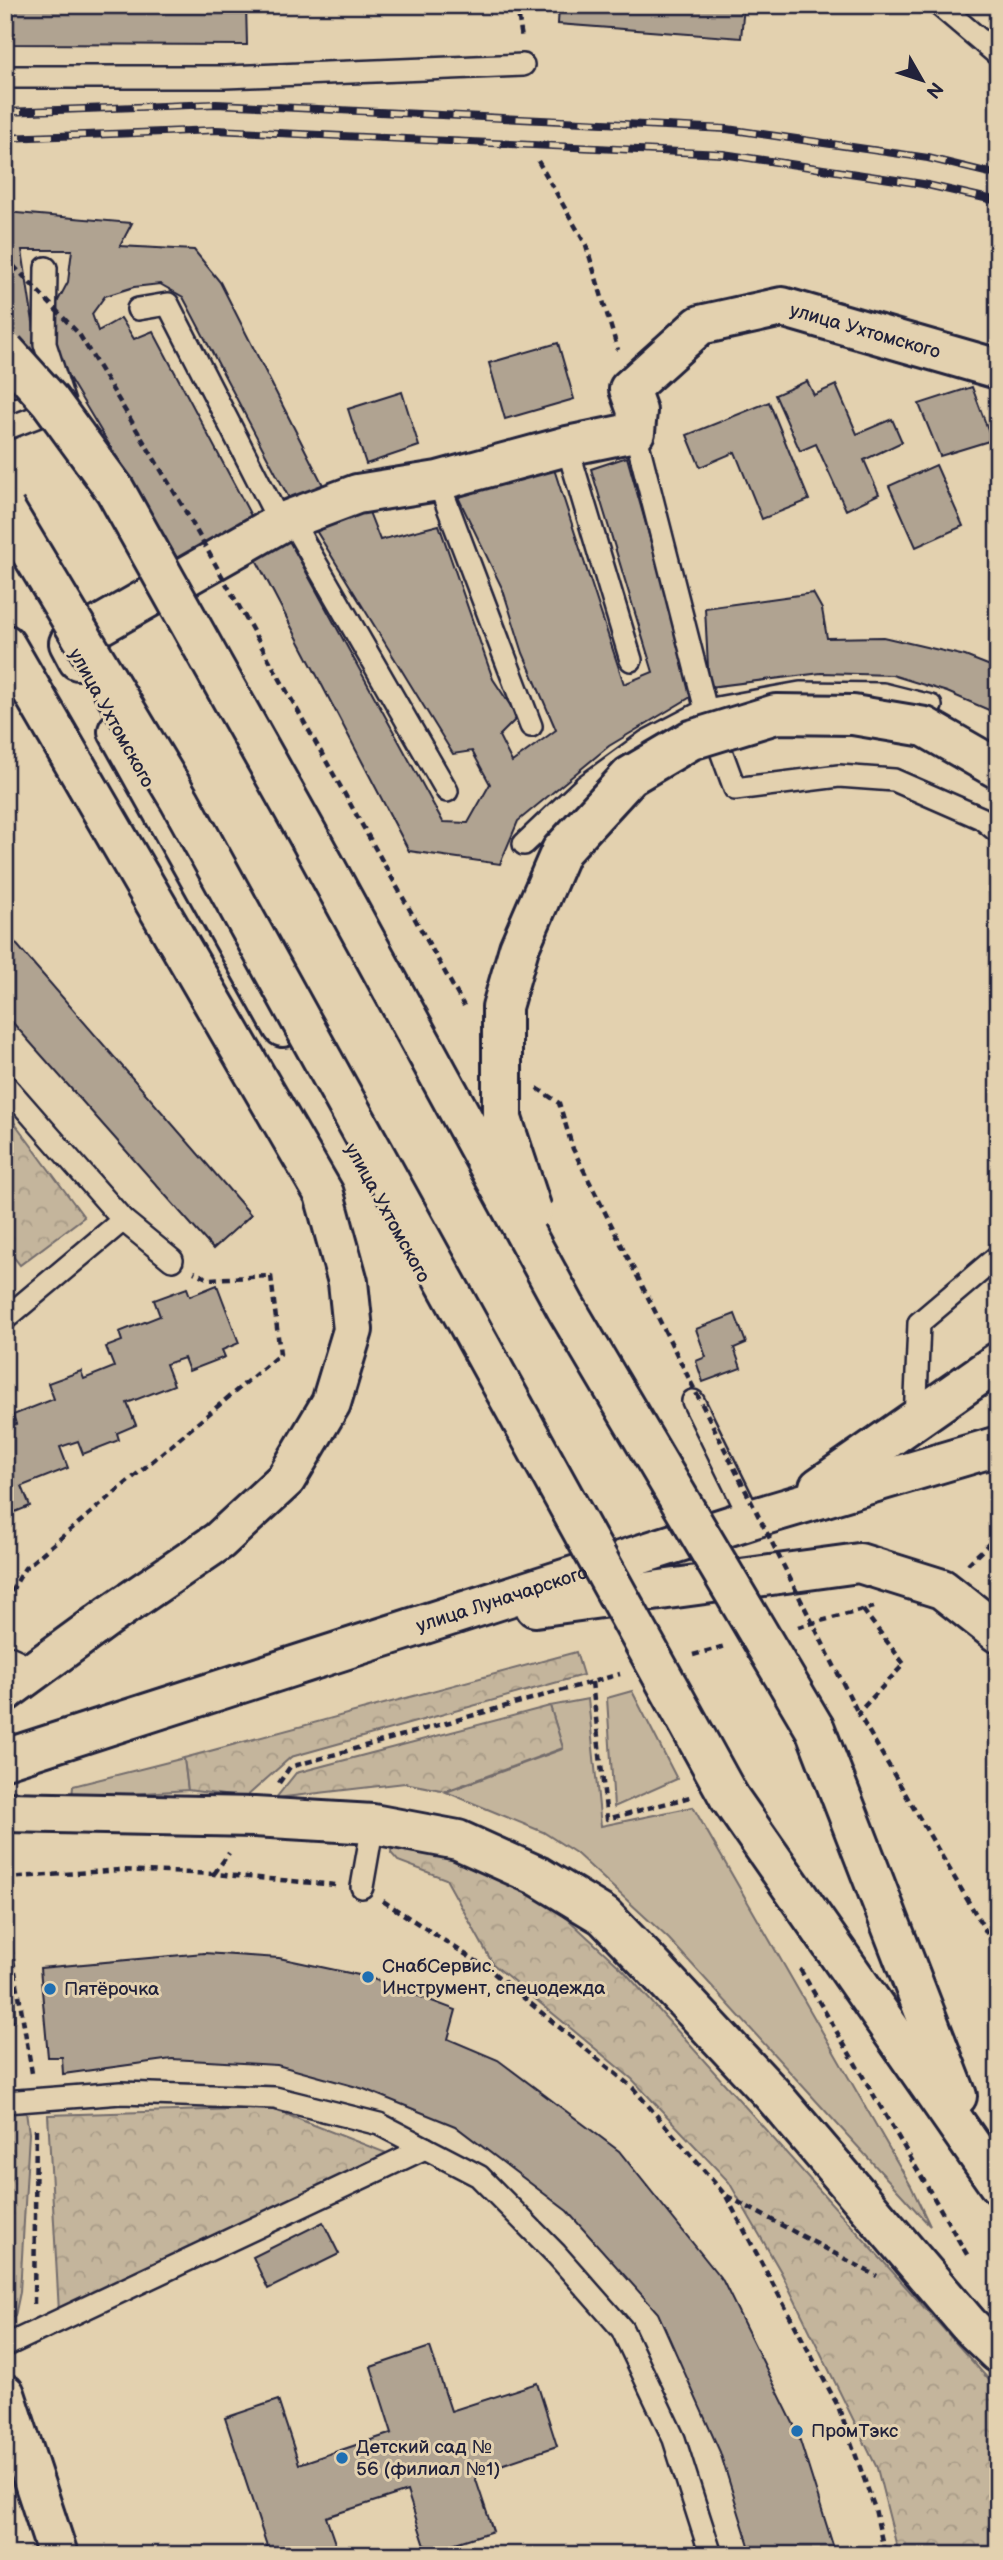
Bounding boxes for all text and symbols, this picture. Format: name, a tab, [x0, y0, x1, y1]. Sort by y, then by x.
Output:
north arrow	[888, 46, 958, 116]
text: N	[921, 77, 947, 103]
street label: улица Ухтомского	[787, 298, 943, 363]
street label: улица Ухтомского	[63, 644, 159, 792]
street label: улица Ухтомского	[339, 1139, 435, 1287]
street label: улица Луначарского	[414, 1561, 590, 1637]
place label: СнабСервис. Инструмент, спецодежда	[382, 1955, 605, 2000]
marker: СнабСервис. Инструмент, спецодежда	[360, 1969, 376, 1985]
place label: Пятёрочка	[64, 1978, 159, 2001]
marker: Пятёрочка	[42, 1981, 58, 1997]
place label: ПромТэкс	[811, 2420, 899, 2443]
marker: ПромТэкс	[789, 2423, 805, 2439]
place label: Детский сад № 56 (филиал №1)	[356, 2436, 500, 2481]
marker: Детский сад № 56 (филиал №1)	[334, 2450, 350, 2466]

